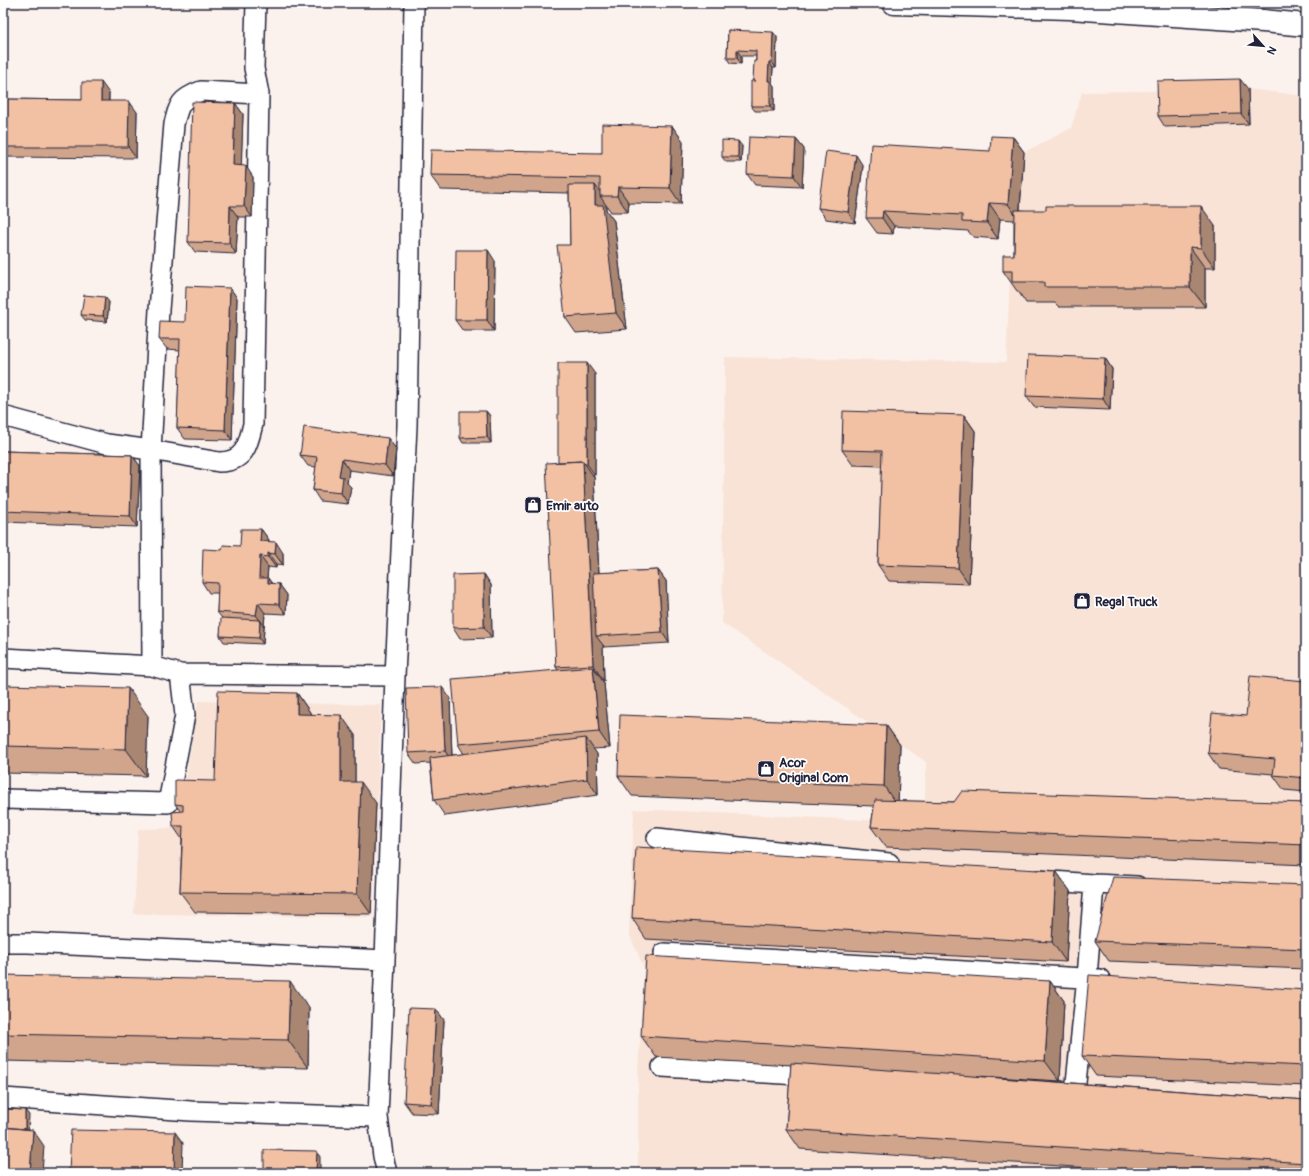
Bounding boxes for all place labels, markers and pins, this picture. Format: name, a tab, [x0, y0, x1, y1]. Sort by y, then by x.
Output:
shop icon: Emir auto	[523, 495, 543, 515]
place label: Emir auto	[546, 498, 599, 514]
shop icon: Regal Truck	[1072, 591, 1092, 611]
place label: Regal Truck	[1095, 594, 1158, 610]
place label: Acor Original Com	[779, 755, 849, 786]
shop icon: Acor Original Com	[756, 759, 776, 779]

